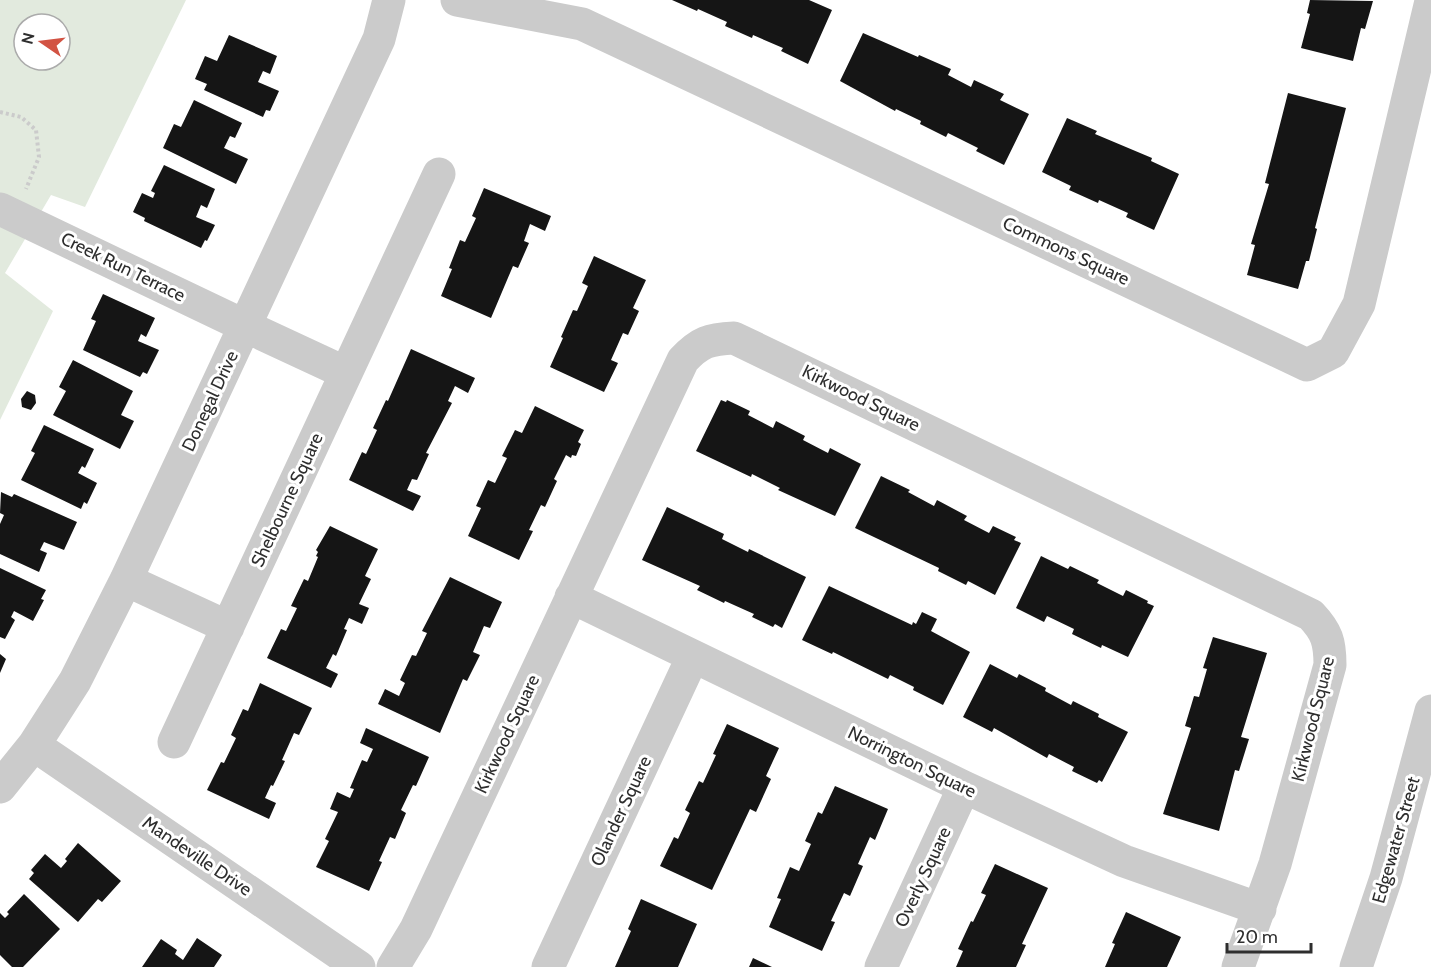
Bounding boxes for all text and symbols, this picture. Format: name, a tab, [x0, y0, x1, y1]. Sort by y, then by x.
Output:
north arrow	[12, 12, 72, 72]
text: N	[17, 31, 39, 46]
street label: Commons Square	[999, 212, 1133, 290]
street label: Creek Run Terrace	[57, 227, 189, 307]
street label: Donegal Drive	[177, 347, 243, 455]
street label: Kirkwood Square	[799, 360, 923, 436]
street label: Shelbourne Square	[246, 430, 328, 570]
street label: Kirkwood Square	[1287, 654, 1339, 784]
street label: Kirkwood Square	[470, 671, 544, 797]
street label: Norrington Square	[844, 721, 980, 803]
street label: Olander Square	[586, 752, 656, 870]
street label: Edgewater Street	[1367, 774, 1425, 906]
street label: Mandeville Drive	[138, 811, 256, 901]
street label: Overly Square	[890, 823, 956, 931]
scale bar	[1227, 916, 1311, 954]
text: 20 m	[1236, 926, 1278, 948]

